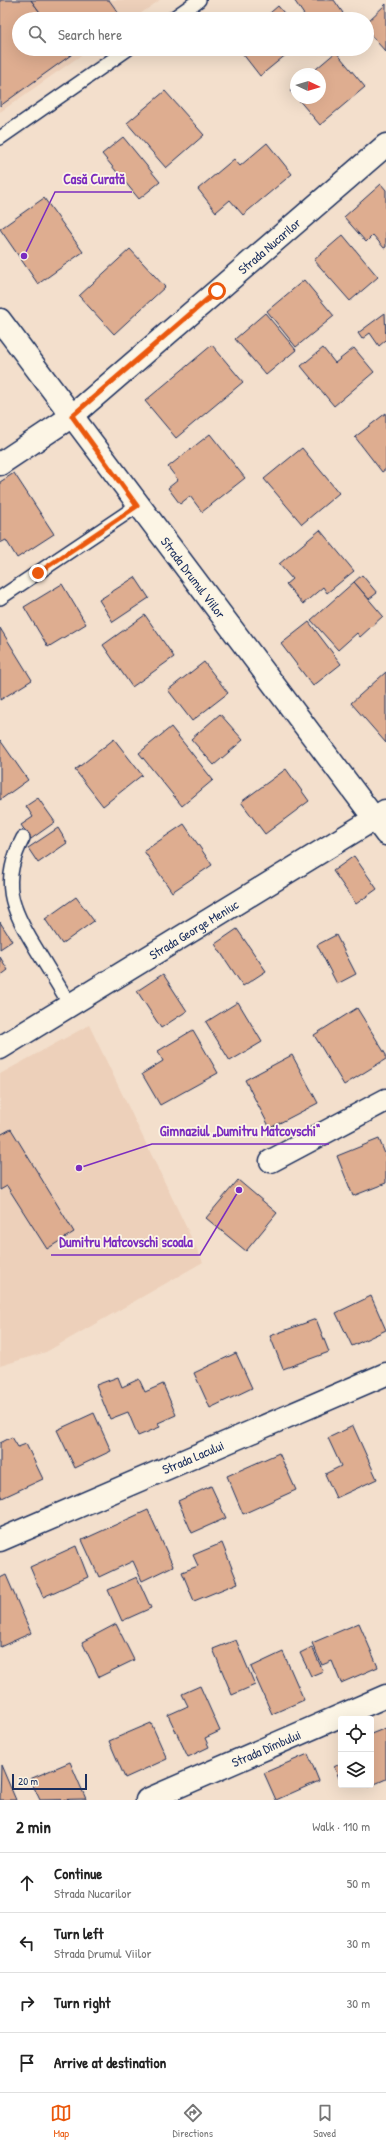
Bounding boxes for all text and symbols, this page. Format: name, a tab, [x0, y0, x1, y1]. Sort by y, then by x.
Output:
search box	[12, 12, 374, 56]
icon: search	[26, 23, 48, 45]
text: Search here	[58, 24, 122, 45]
north arrow	[290, 68, 326, 104]
callout: Casă Curată	[55, 166, 132, 192]
text: Casă Curată	[63, 169, 125, 188]
street label: Strada Nucarilor	[234, 214, 304, 278]
route start	[208, 282, 226, 300]
street label: Strada Drumul Viilor	[157, 533, 230, 622]
route end	[29, 564, 47, 582]
street label: Strada George Meniuc	[146, 895, 242, 964]
callout: Gimnaziul „Dumitru Matcovschi“	[152, 1118, 329, 1144]
text: Gimnaziul „Dumitru Matcovschi“	[160, 1121, 321, 1140]
callout: Dumitru Matcovschi scoala	[51, 1229, 200, 1255]
text: Dumitru Matcovschi scoala	[59, 1232, 193, 1251]
street label: Strada Lacului	[159, 1436, 227, 1478]
map controls	[338, 1716, 374, 1788]
button: locate	[338, 1716, 374, 1752]
street label: Strada Dîmbului	[229, 1725, 304, 1771]
button: layers	[338, 1752, 374, 1788]
scale bar	[12, 1772, 87, 1791]
text: 20 m	[18, 1774, 38, 1788]
text: 2 min	[16, 1815, 51, 1838]
text: Walk · 110 m	[312, 1817, 370, 1835]
text: Continue	[54, 1863, 102, 1884]
icon: ahead	[16, 1872, 38, 1894]
text: 50 m	[347, 1874, 370, 1892]
text: Strada Nucarilor	[54, 1884, 132, 1902]
text: Turn left	[54, 1923, 104, 1944]
icon: left	[16, 1932, 38, 1954]
text: 30 m	[347, 1934, 370, 1952]
text: Strada Drumul Viilor	[54, 1944, 151, 1962]
icon: right	[16, 1992, 38, 2014]
text: Turn right	[54, 1992, 110, 2013]
text: 30 m	[347, 1994, 370, 2012]
icon: arrive	[16, 2052, 38, 2074]
text: Arrive at destination	[54, 2052, 166, 2073]
tab: Map	[50, 2102, 72, 2140]
tab: Directions	[173, 2102, 213, 2140]
tab: Saved	[313, 2102, 336, 2140]

